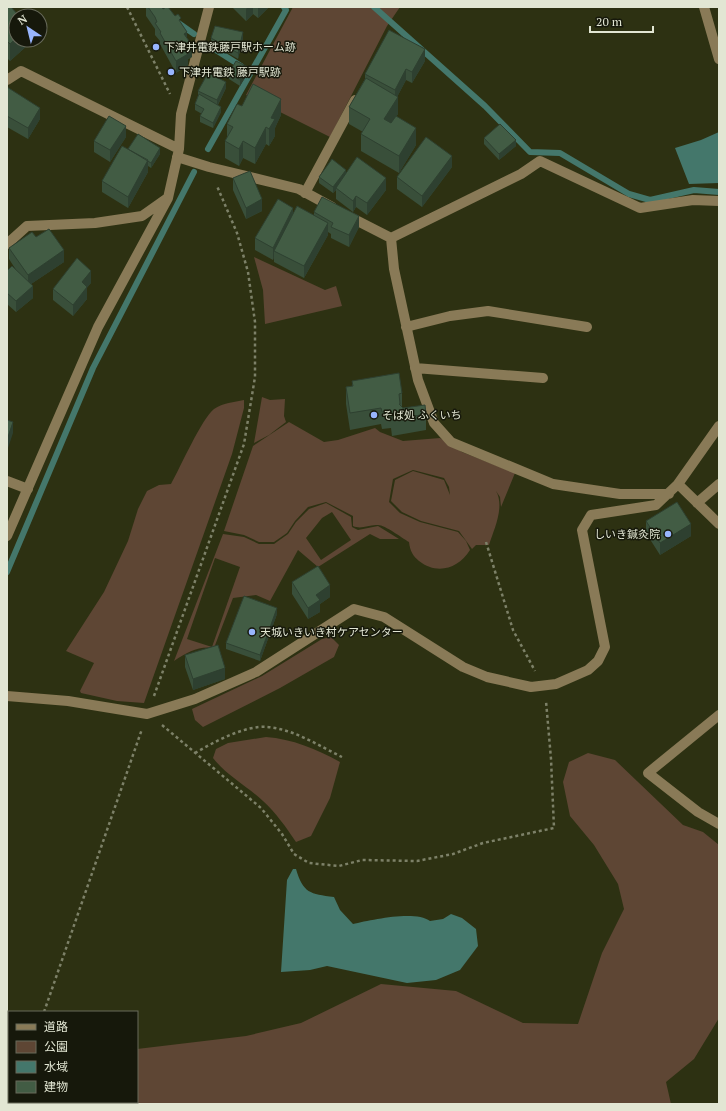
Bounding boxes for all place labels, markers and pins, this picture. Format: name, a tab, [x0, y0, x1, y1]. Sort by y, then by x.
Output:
place label: 下津井電鉄藤戸駅ホーム跡	[164, 40, 296, 54]
marker: 下津井電鉄藤戸駅ホーム跡	[151, 42, 161, 52]
place label: 下津井電鉄 藤戸駅跡	[179, 65, 281, 79]
marker: 下津井電鉄 藤戸駅跡	[166, 67, 176, 77]
place label: そば処 ふくいち	[382, 408, 462, 422]
marker: そば処 ふくいち	[369, 410, 379, 420]
place label: しいき鍼灸院	[594, 527, 660, 541]
marker: しいき鍼灸院	[663, 529, 673, 539]
place label: 天城いきいき村ケアセンター	[260, 625, 403, 639]
marker: 天城いきいき村ケアセンター	[247, 627, 257, 637]

